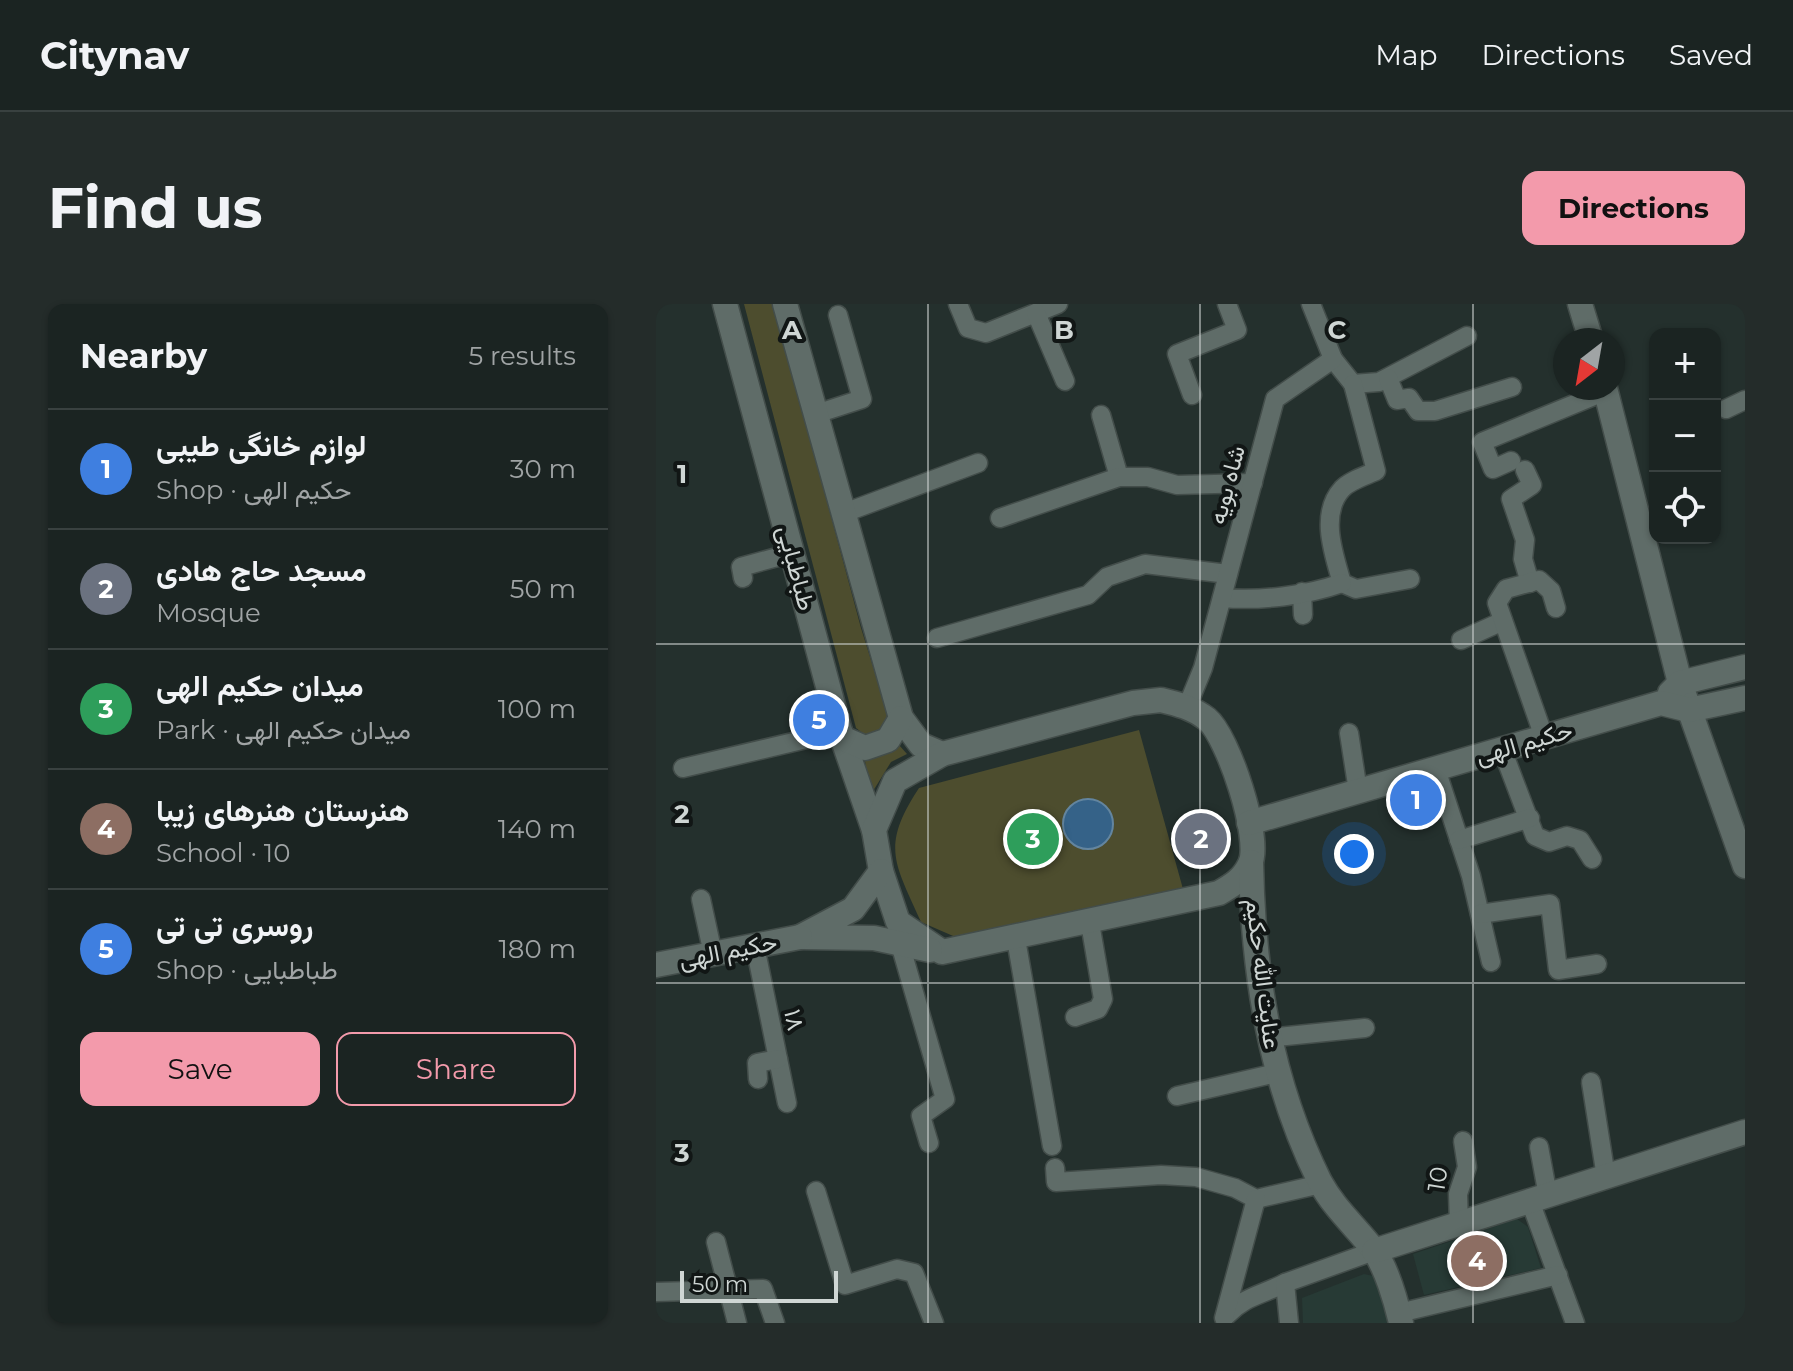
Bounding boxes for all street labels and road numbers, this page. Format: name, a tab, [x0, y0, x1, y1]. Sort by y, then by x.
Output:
street label: شاه بویه	[1202, 442, 1252, 528]
street label: طباطبایی	[771, 522, 822, 614]
street label: حکیم الهی	[1472, 715, 1576, 772]
street label: عنایت الله حکیم	[1238, 897, 1287, 1051]
street label: حکیم الهی	[676, 927, 780, 976]
street label: ۱۸	[778, 1007, 811, 1033]
street label: 10	[1421, 1165, 1454, 1193]

